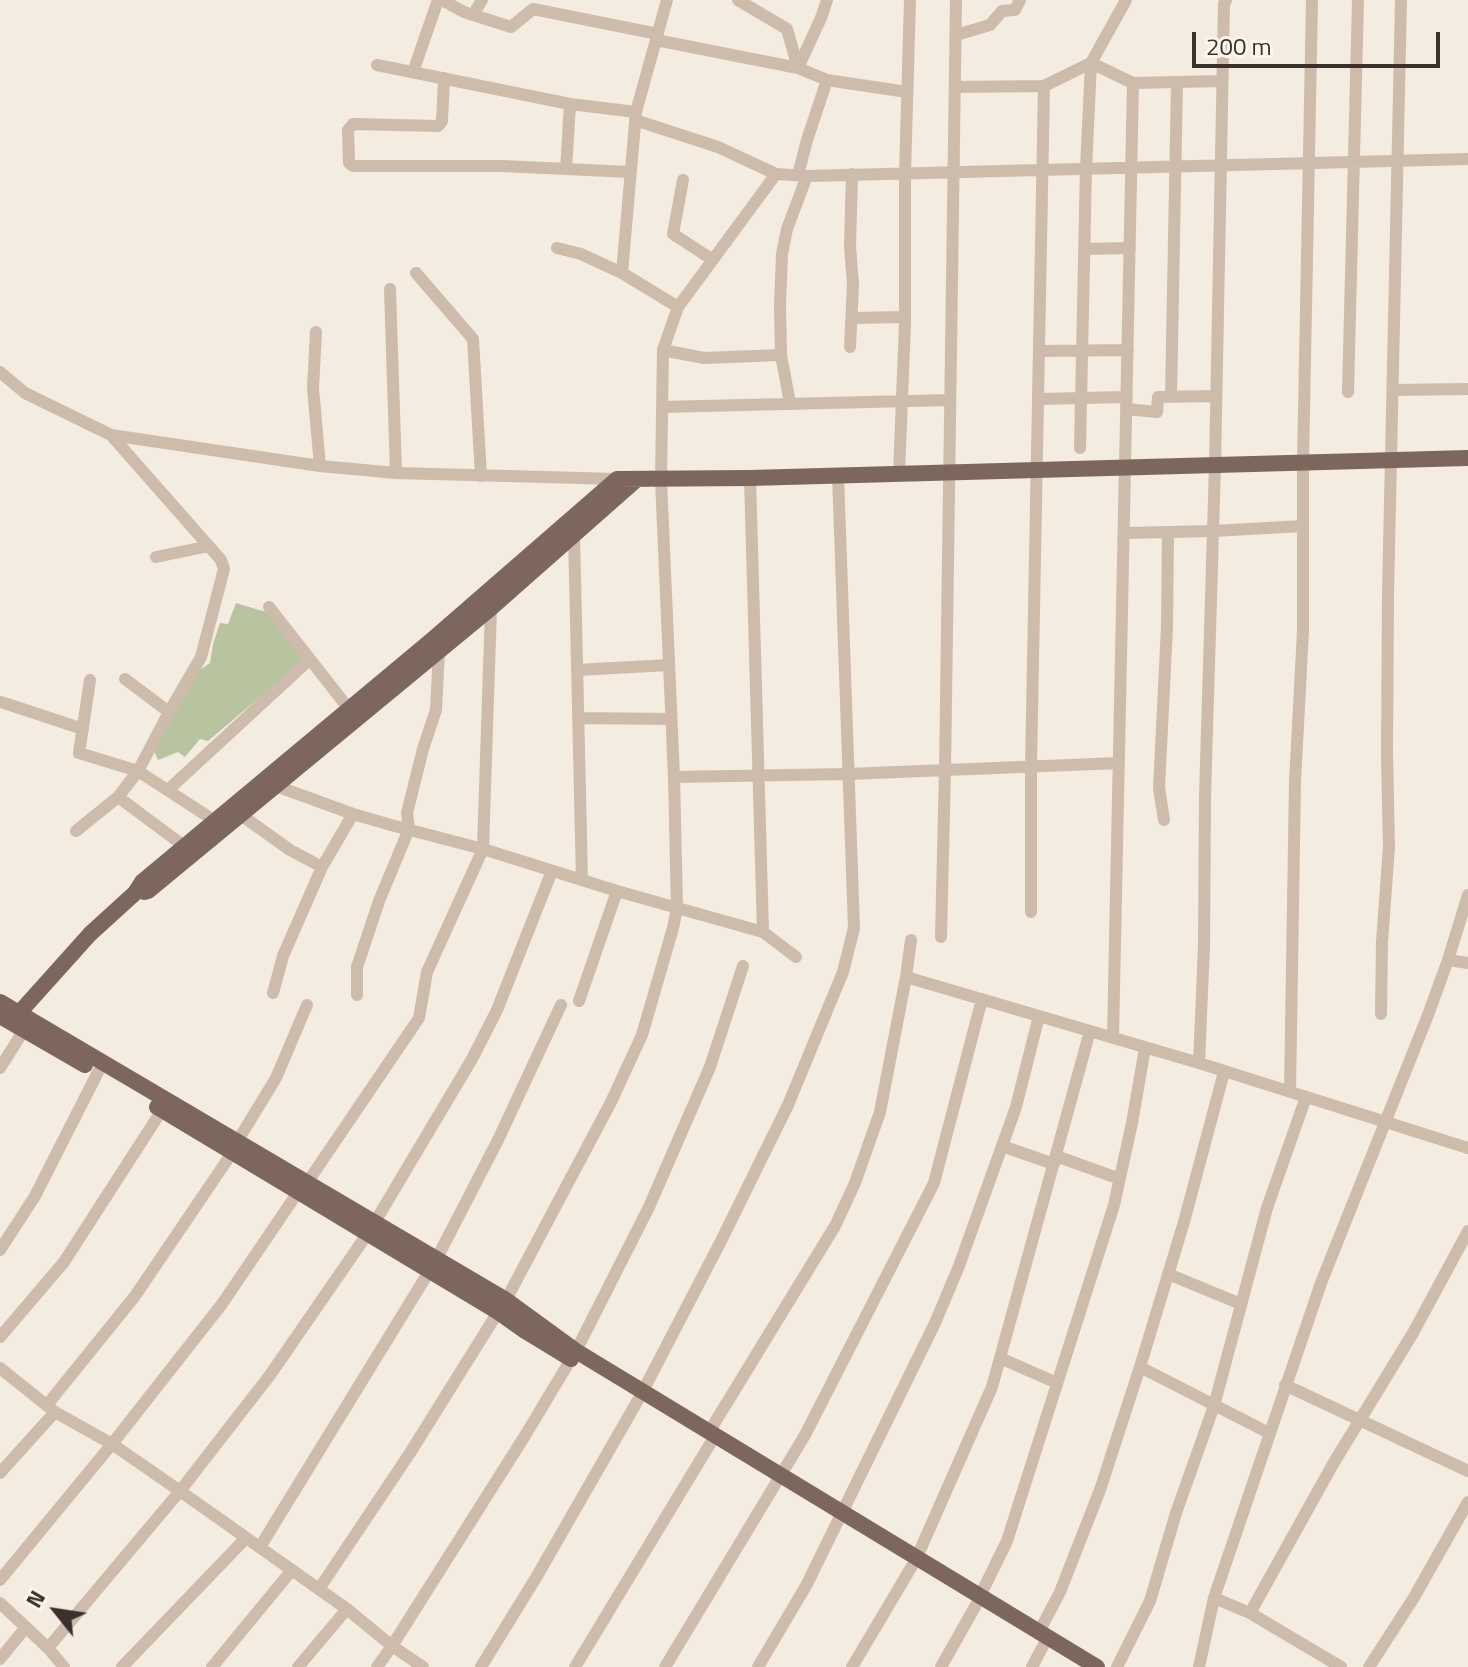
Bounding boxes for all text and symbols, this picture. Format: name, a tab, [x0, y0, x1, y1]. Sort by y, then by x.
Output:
scale bar	[1196, 16, 1444, 66]
text: 200 m	[1206, 28, 1272, 64]
north arrow	[16, 1571, 96, 1651]
text: N	[17, 1584, 54, 1614]

